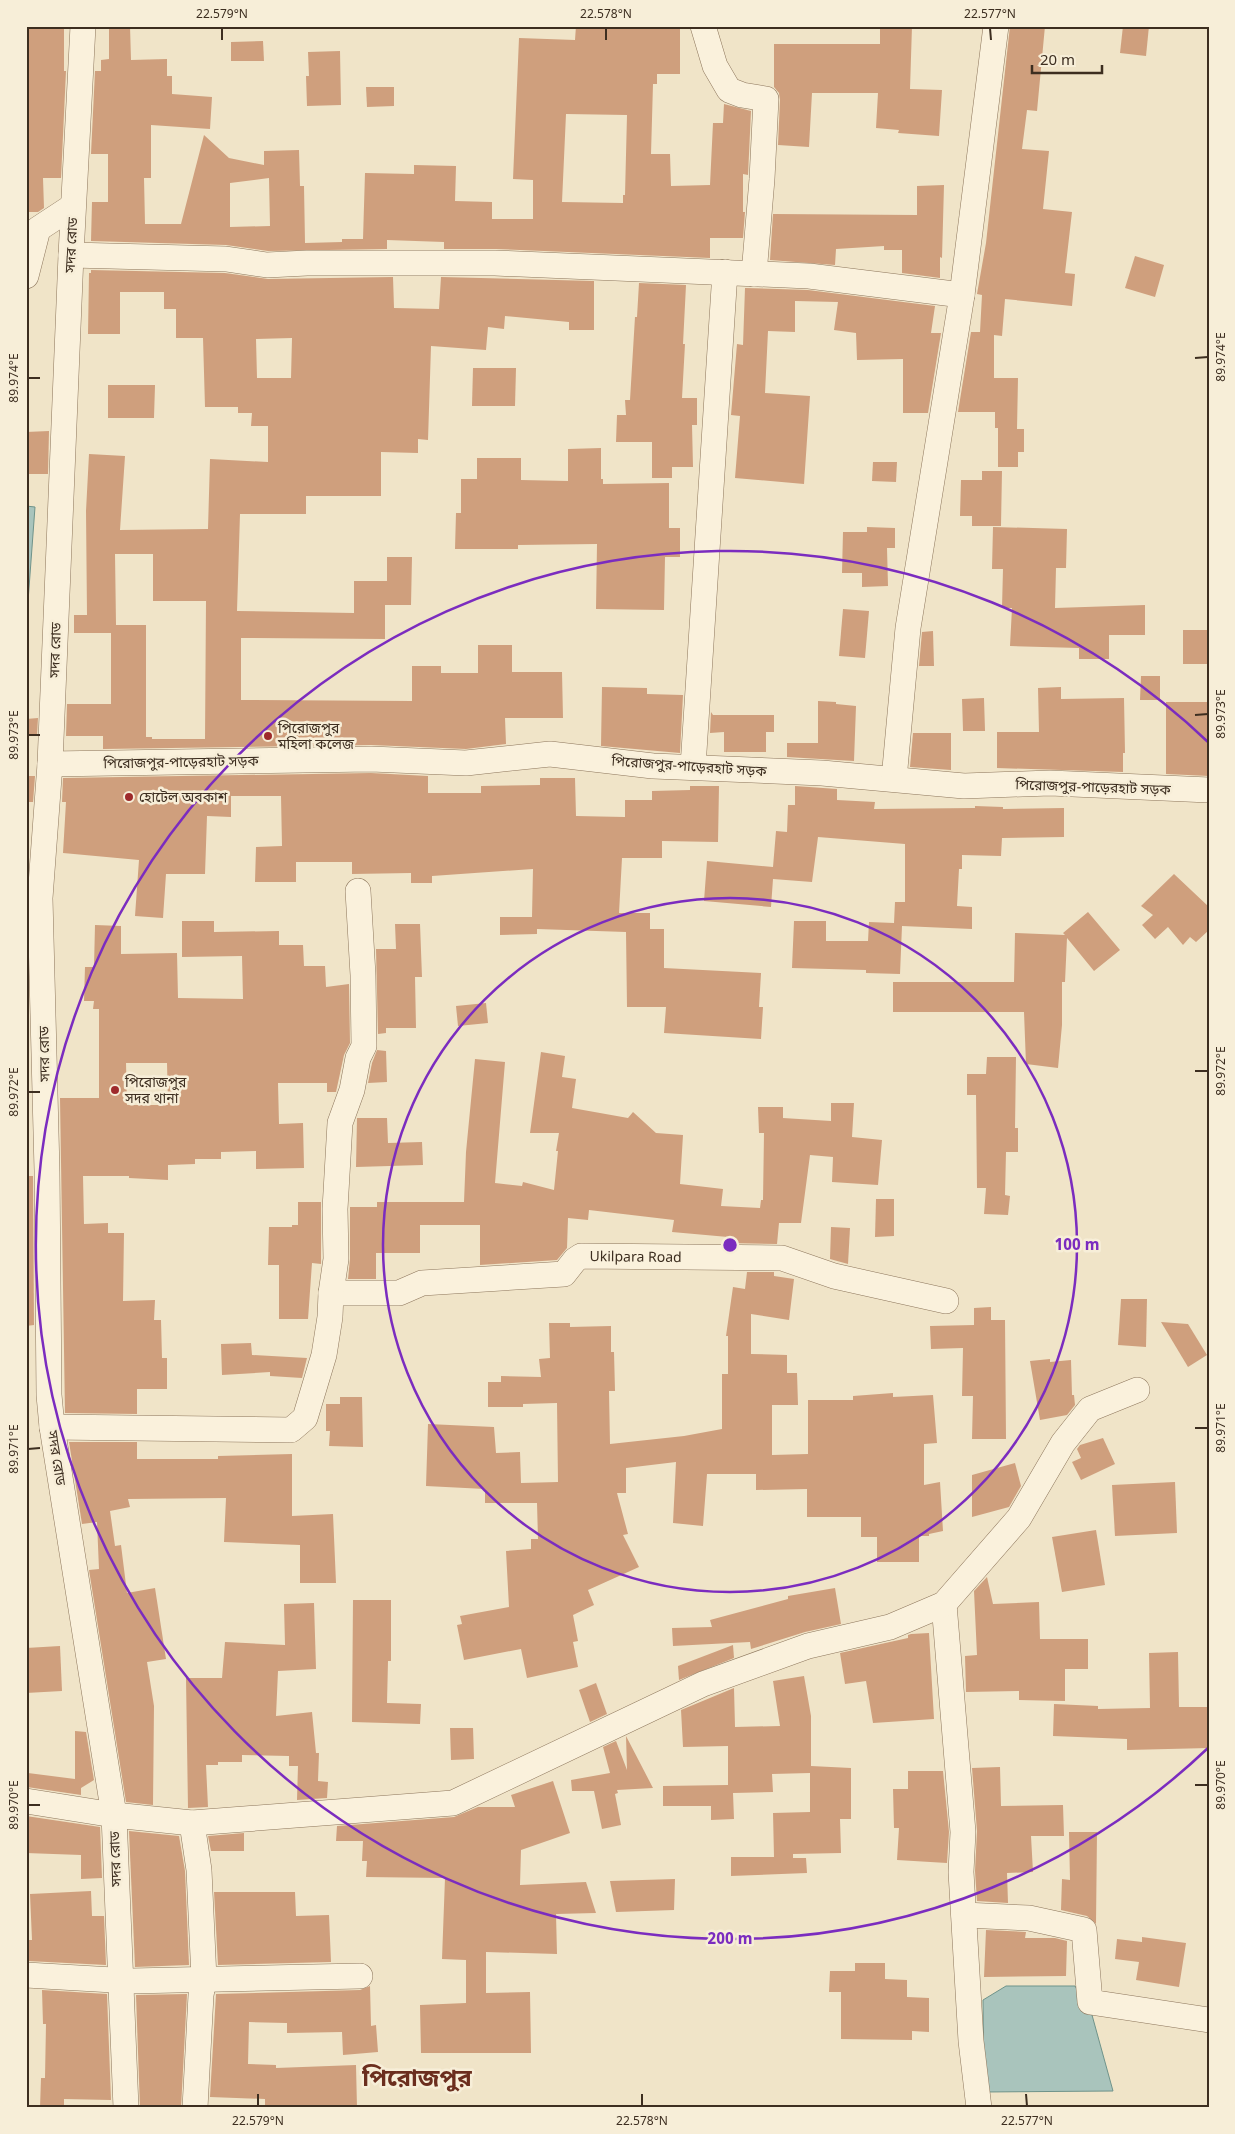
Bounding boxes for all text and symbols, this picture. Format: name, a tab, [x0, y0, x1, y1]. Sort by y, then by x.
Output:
text: 22.579°N	[196, 7, 248, 23]
text: 22.578°N	[580, 7, 632, 23]
text: 22.577°N	[964, 7, 1016, 23]
scale bar	[1032, 42, 1102, 74]
text: 20 m	[1040, 51, 1075, 71]
street label: সদর রোড	[62, 216, 83, 274]
text: 89.974°E	[1214, 332, 1230, 382]
text: 89.974°E	[7, 353, 23, 403]
street label: সদর রোড	[46, 621, 67, 679]
text: 89.973°E	[1214, 689, 1230, 739]
text: 89.973°E	[7, 710, 23, 760]
place label: পিরোজপুর মহিলা কলেজ	[277, 720, 355, 755]
marker: পিরোজপুর মহিলা কলেজ	[262, 730, 274, 742]
street label: পিরোজপুর-পাড়েরহাট সড়ক	[102, 753, 260, 774]
street label: পিরোজপুর-পাড়েরহাট সড়ক	[610, 753, 768, 782]
street label: পিরোজপুর-পাড়েরহাট সড়ক	[1014, 776, 1172, 801]
place label: হোটেল অবকাশ	[139, 789, 228, 808]
marker: হোটেল অবকাশ	[123, 791, 135, 803]
street label: সদর রোড	[35, 1025, 56, 1083]
text: 89.972°E	[1214, 1046, 1230, 1096]
text: 89.972°E	[7, 1067, 23, 1117]
place label: পিরোজপুর সদর থানা	[124, 1074, 187, 1109]
marker: পিরোজপুর সদর থানা	[109, 1084, 121, 1096]
centre of rings	[721, 1236, 739, 1254]
text: 100 m	[1055, 1236, 1099, 1256]
street label: Ukilpara Road	[589, 1248, 682, 1268]
text: 89.971°E	[1214, 1403, 1230, 1453]
text: 89.971°E	[7, 1424, 23, 1474]
street label: সদর রোড	[42, 1428, 69, 1488]
text: 89.970°E	[1214, 1760, 1230, 1810]
text: 89.970°E	[7, 1780, 23, 1830]
street label: সদর রোড	[106, 1830, 127, 1888]
text: 200 m	[708, 1930, 752, 1950]
district label: পিরোজপুর	[361, 2064, 472, 2096]
text: 22.579°N	[232, 2114, 284, 2130]
text: 22.578°N	[616, 2114, 668, 2130]
text: 22.577°N	[1001, 2114, 1053, 2130]

